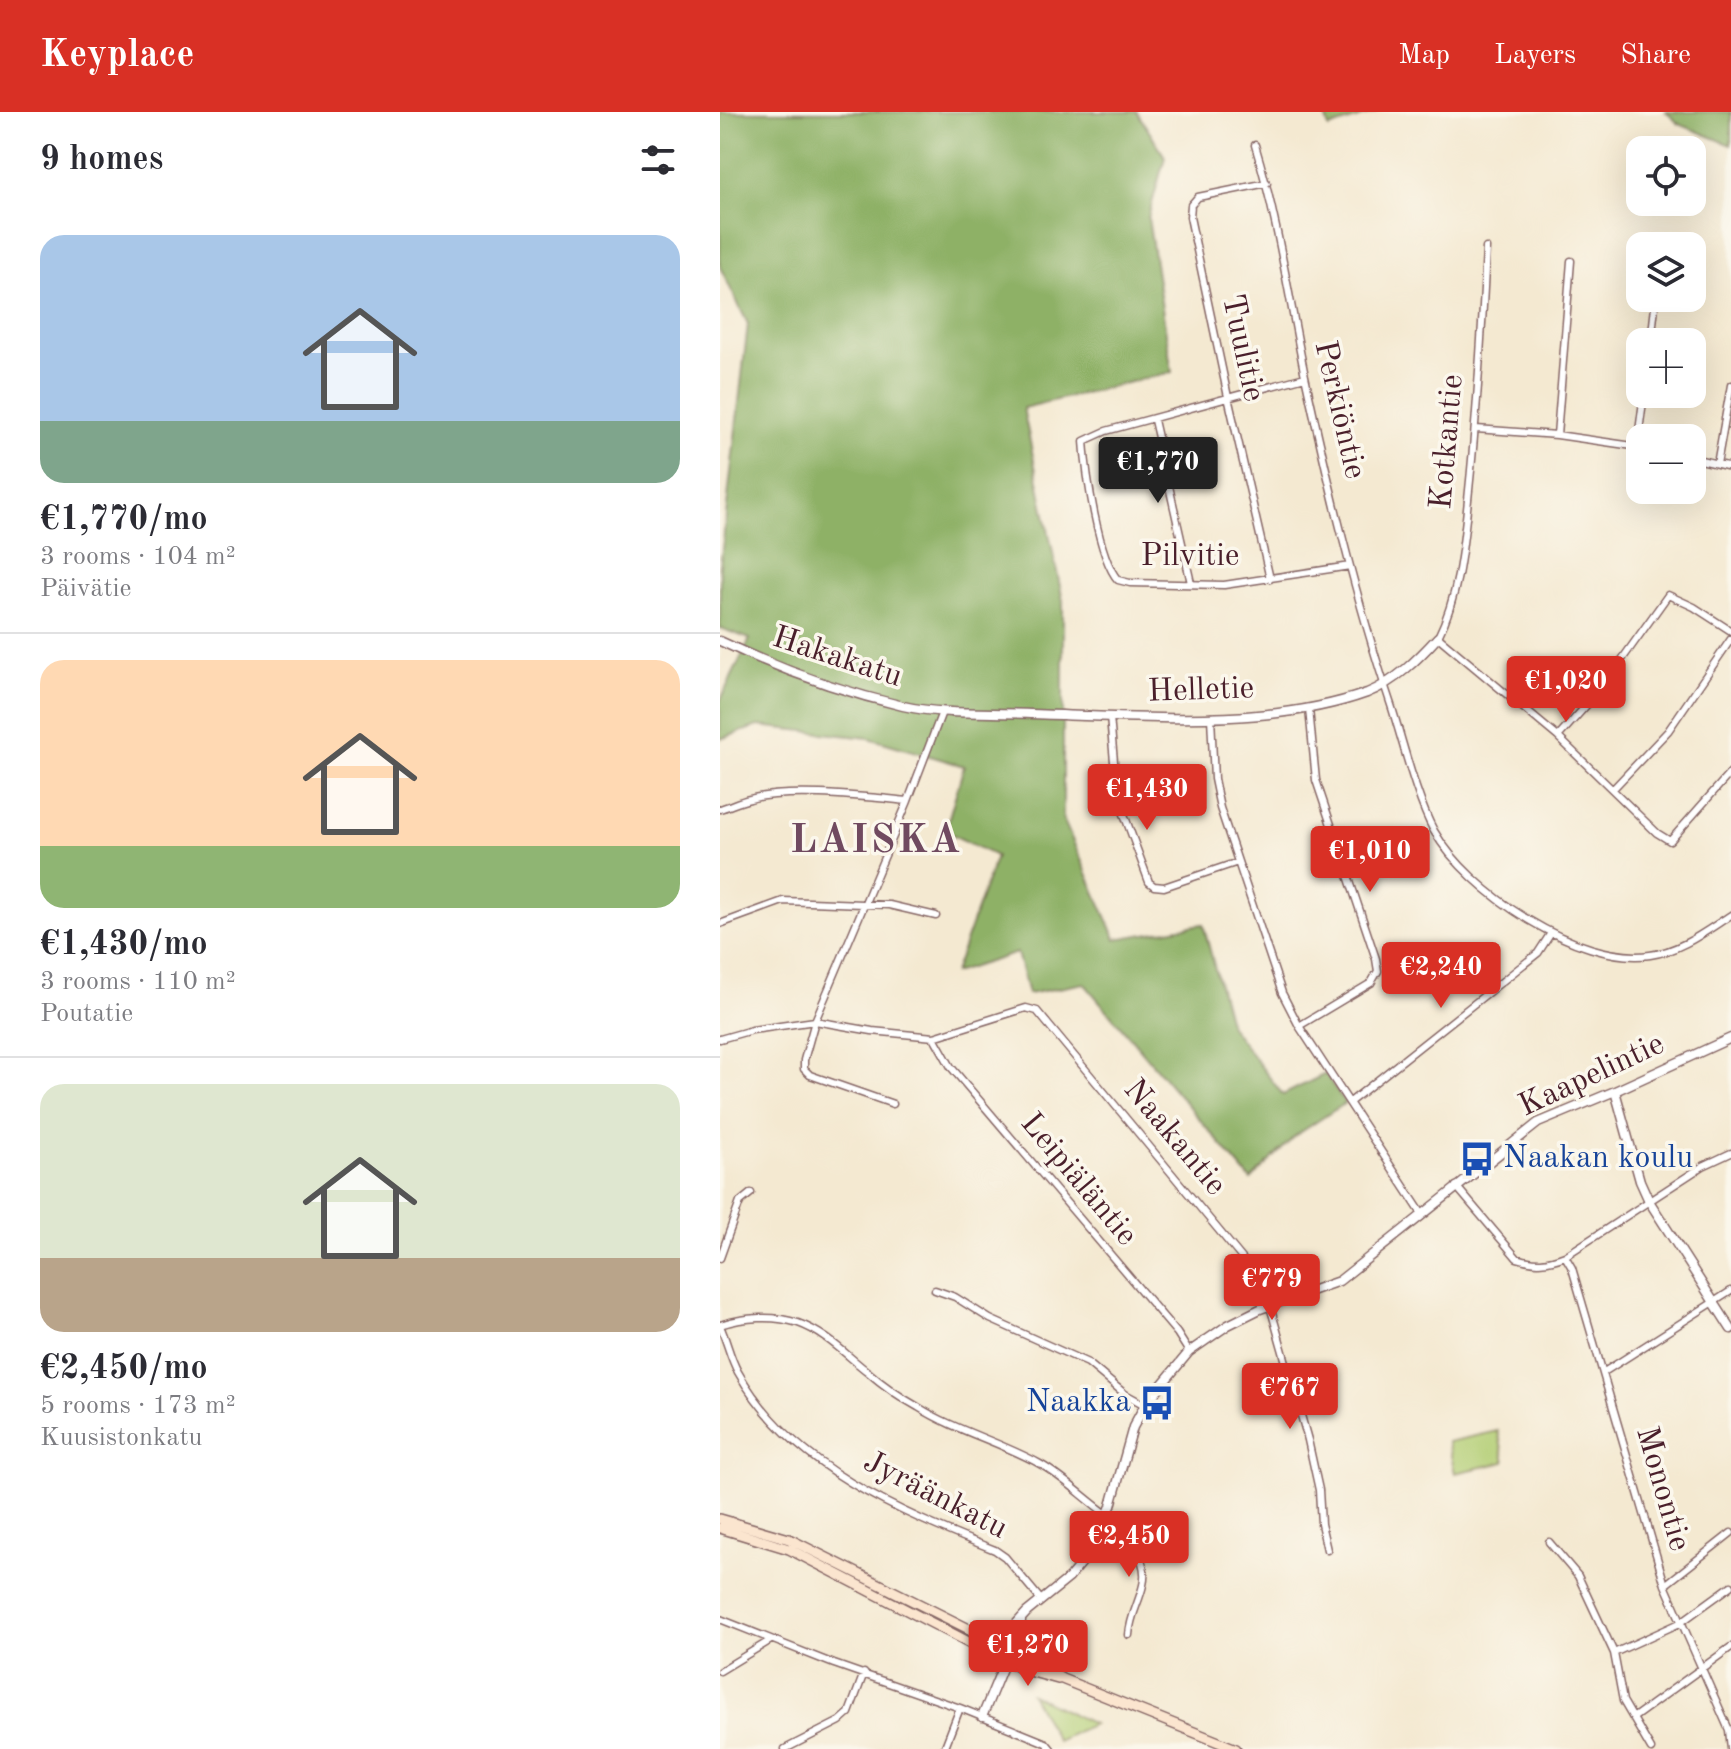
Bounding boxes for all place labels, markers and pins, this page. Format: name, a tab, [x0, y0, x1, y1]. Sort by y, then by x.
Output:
pin: €1,770	[1093, 437, 1223, 505]
pin: €1,020	[1501, 656, 1631, 724]
pin: €1,430	[1082, 764, 1212, 832]
pin: €1,010	[1305, 826, 1435, 894]
pin: €2,240	[1376, 942, 1506, 1010]
bus stop icon: Naakan koulu	[1458, 1140, 1496, 1178]
place label: Naakan koulu	[1503, 1143, 1693, 1175]
pin: €779	[1225, 1254, 1319, 1322]
pin: €767	[1243, 1363, 1337, 1431]
bus stop icon: Naakka	[1138, 1384, 1176, 1422]
place label: Naakka	[1026, 1387, 1131, 1419]
pin: €2,450	[1064, 1511, 1194, 1579]
pin: €1,270	[963, 1620, 1093, 1688]

